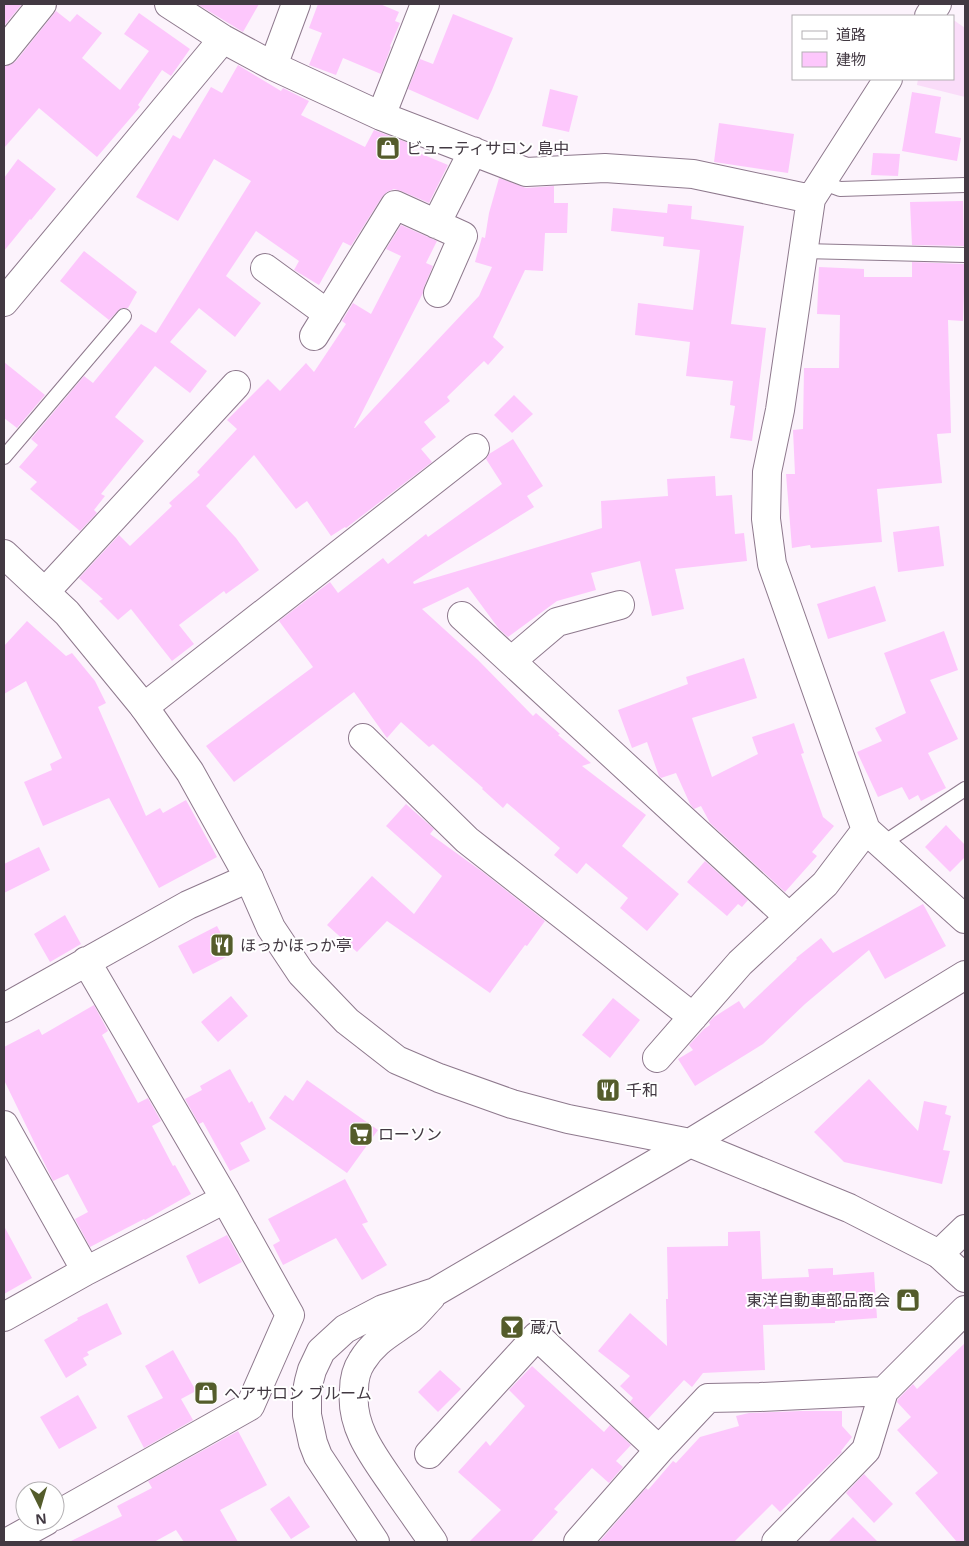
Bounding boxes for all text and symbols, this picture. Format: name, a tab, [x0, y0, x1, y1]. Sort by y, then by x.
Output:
legend	[792, 15, 954, 80]
text: 道路	[836, 24, 866, 44]
text: 建物	[836, 49, 866, 69]
shop icon: ビューティサロン 島中	[375, 135, 401, 161]
place label: ビューティサロン 島中	[406, 137, 569, 159]
restaurant icon: ほっかほっか亭	[209, 932, 235, 958]
place label: ほっかほっか亭	[240, 934, 352, 956]
restaurant icon: 千和	[595, 1077, 621, 1103]
place label: 千和	[626, 1079, 658, 1101]
supermarket icon: ローソン	[348, 1121, 374, 1147]
place label: ローソン	[378, 1123, 442, 1145]
shop icon: 東洋自動車部品商会	[895, 1287, 921, 1313]
place label: 東洋自動車部品商会	[746, 1289, 890, 1311]
bar icon: 蔵八	[499, 1314, 525, 1340]
place label: 蔵八	[530, 1316, 562, 1338]
shop icon: ヘアサロン ブルーム	[193, 1380, 219, 1406]
place label: ヘアサロン ブルーム	[224, 1382, 372, 1404]
north arrow	[15, 1481, 65, 1531]
text: N	[35, 1509, 48, 1529]

